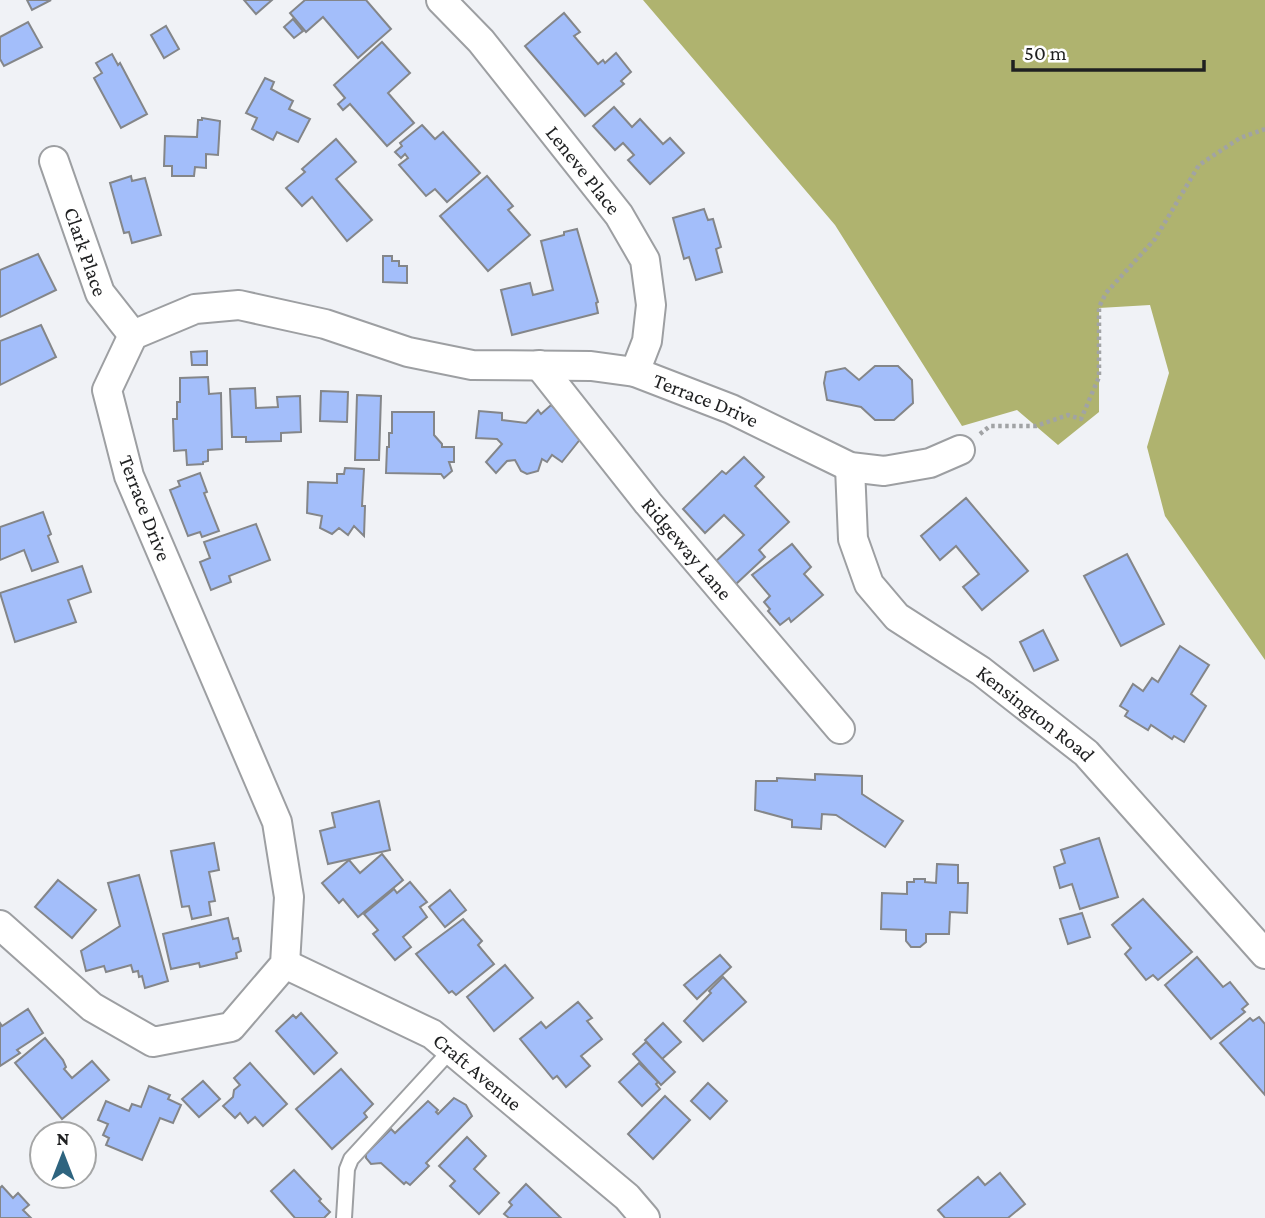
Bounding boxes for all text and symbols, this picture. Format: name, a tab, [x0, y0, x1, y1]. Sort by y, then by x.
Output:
scale bar	[1013, 28, 1204, 72]
text: 50 m	[1024, 41, 1067, 65]
street label: Leneve Place	[541, 121, 626, 219]
street label: Clark Place	[59, 204, 112, 299]
street label: Terrace Drive	[650, 368, 762, 433]
street label: Terrace Drive	[114, 452, 176, 564]
street label: Ridgeway Lane	[637, 493, 737, 605]
street label: Kensington Road	[972, 660, 1100, 766]
street label: Craft Avenue	[428, 1028, 527, 1116]
north arrow	[28, 1120, 98, 1190]
text: N	[57, 1128, 70, 1149]

